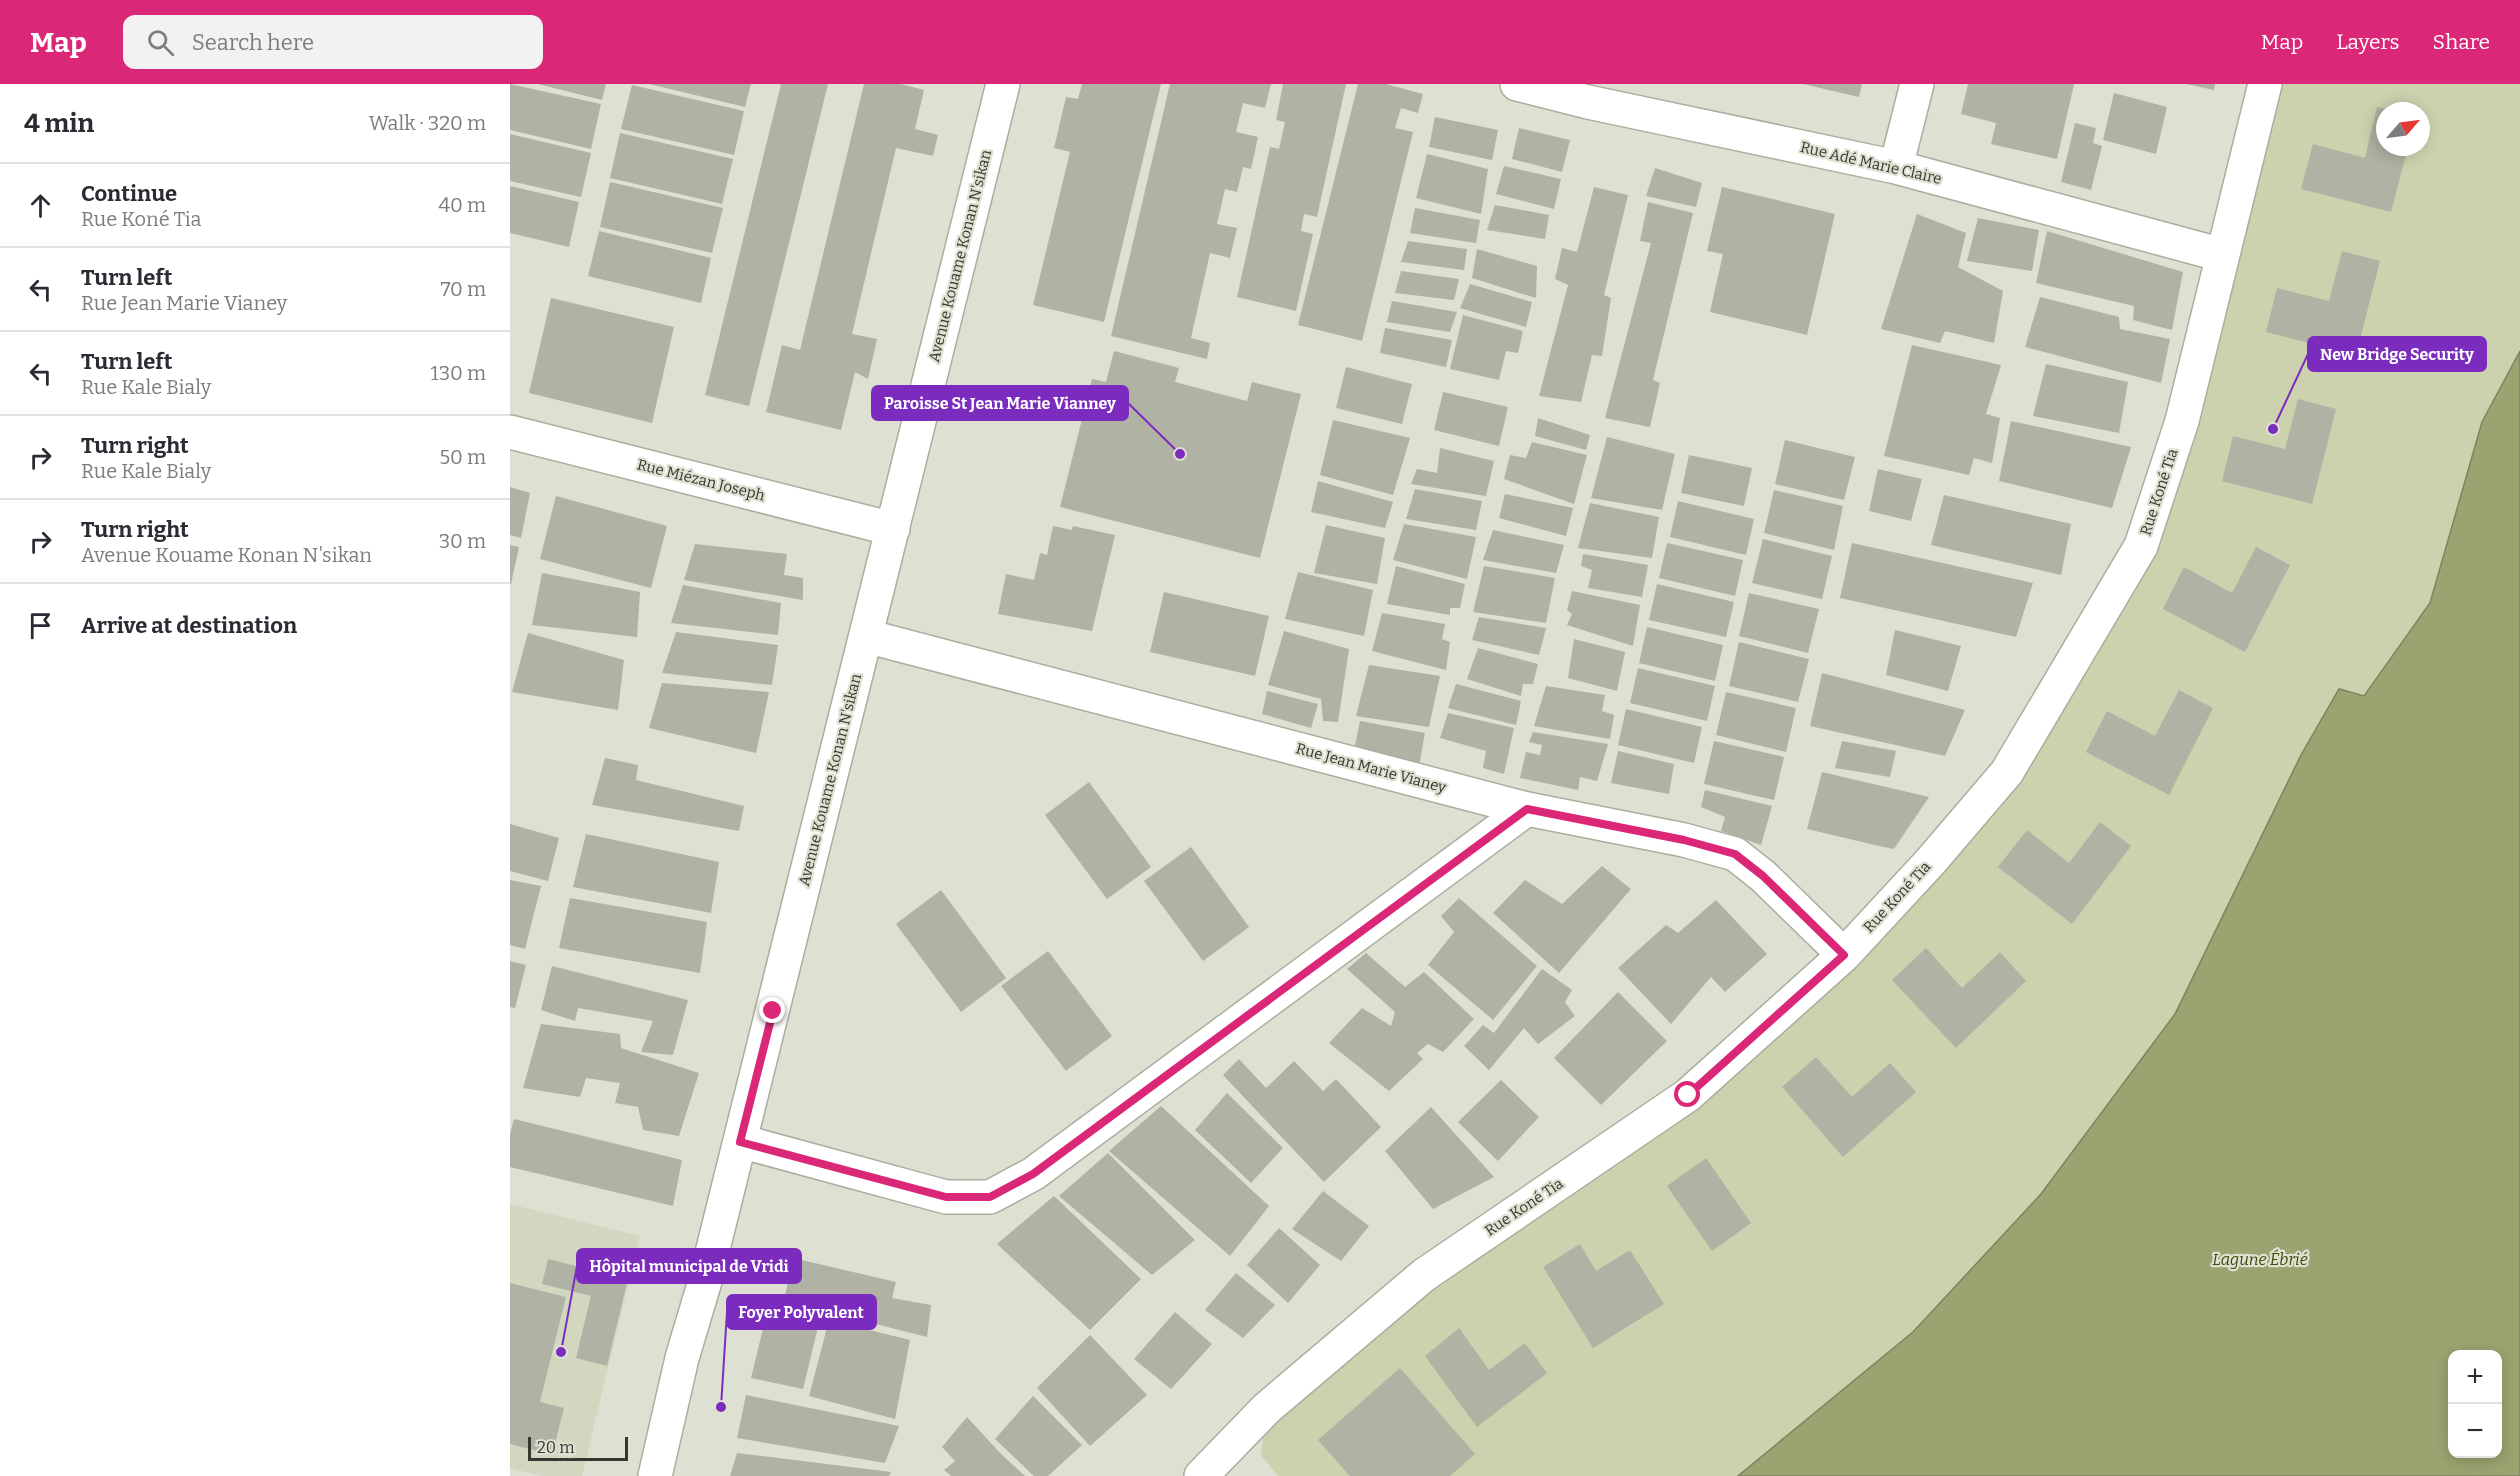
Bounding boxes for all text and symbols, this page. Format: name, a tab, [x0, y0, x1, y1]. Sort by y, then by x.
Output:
search box	[123, 15, 543, 69]
text: Map	[30, 26, 87, 59]
icon: search	[144, 26, 177, 59]
text: Search here	[192, 29, 314, 56]
text: Map	[2261, 29, 2303, 55]
text: Layers	[2336, 29, 2400, 55]
text: Share	[2433, 29, 2490, 55]
north arrow	[2376, 102, 2430, 156]
text: 4 min	[24, 108, 94, 139]
text: Walk · 320 m	[369, 111, 486, 135]
street label: Rue Adé Marie Claire	[1799, 138, 1943, 188]
street label: Avenue Kouame Konan N'sikan	[925, 147, 995, 364]
text: Continue	[81, 180, 177, 207]
icon: ahead	[24, 189, 57, 222]
text: 40 m	[438, 193, 486, 217]
text: Rue Koné Tia	[81, 207, 201, 231]
text: Turn left	[81, 264, 173, 291]
icon: left	[24, 273, 57, 306]
text: 70 m	[440, 277, 486, 301]
text: Rue Jean Marie Vianey	[81, 291, 287, 315]
callout: New Bridge Security	[2308, 337, 2486, 371]
text: New Bridge Security	[2320, 345, 2474, 364]
text: Turn left	[81, 348, 173, 375]
icon: left	[24, 357, 57, 390]
text: 130 m	[431, 361, 486, 385]
text: Rue Kale Bialy	[81, 375, 211, 399]
callout: Paroisse St Jean Marie Vianney	[872, 386, 1128, 420]
text: Paroisse St Jean Marie Vianney	[884, 394, 1116, 413]
text: Turn right	[81, 432, 189, 459]
icon: right	[24, 441, 57, 474]
text: 50 m	[439, 445, 486, 469]
street label: Rue Koné Tia	[2136, 446, 2182, 538]
street label: Rue Miézan Joseph	[635, 455, 767, 505]
text: Rue Kale Bialy	[81, 459, 211, 483]
text: Turn right	[81, 516, 189, 543]
icon: right	[24, 525, 57, 558]
text: 30 m	[439, 529, 486, 553]
text: Avenue Kouame Konan N'sikan	[81, 543, 372, 567]
icon: arrive	[24, 609, 57, 642]
text: Arrive at destination	[81, 612, 297, 639]
street label: Avenue Kouame Konan N'sikan	[795, 671, 865, 888]
street label: Rue Jean Marie Vianey	[1294, 739, 1448, 797]
street label: Rue Koné Tia	[1860, 858, 1934, 936]
route end	[759, 997, 785, 1023]
route start	[1674, 1081, 1700, 1107]
street label: Rue Koné Tia	[1482, 1174, 1566, 1240]
callout: Hôpital municipal de Vridi	[577, 1249, 801, 1283]
water label: Lagune Ébrié	[2212, 1249, 2308, 1269]
text: Hôpital municipal de Vridi	[589, 1257, 789, 1276]
callout: Foyer Polyvalent	[727, 1295, 876, 1329]
text: Foyer Polyvalent	[738, 1303, 864, 1322]
map controls	[2448, 1350, 2502, 1458]
button: +	[2448, 1350, 2502, 1404]
button: −	[2448, 1404, 2502, 1458]
scale bar	[528, 1434, 628, 1462]
text: 20 m	[537, 1438, 574, 1457]

